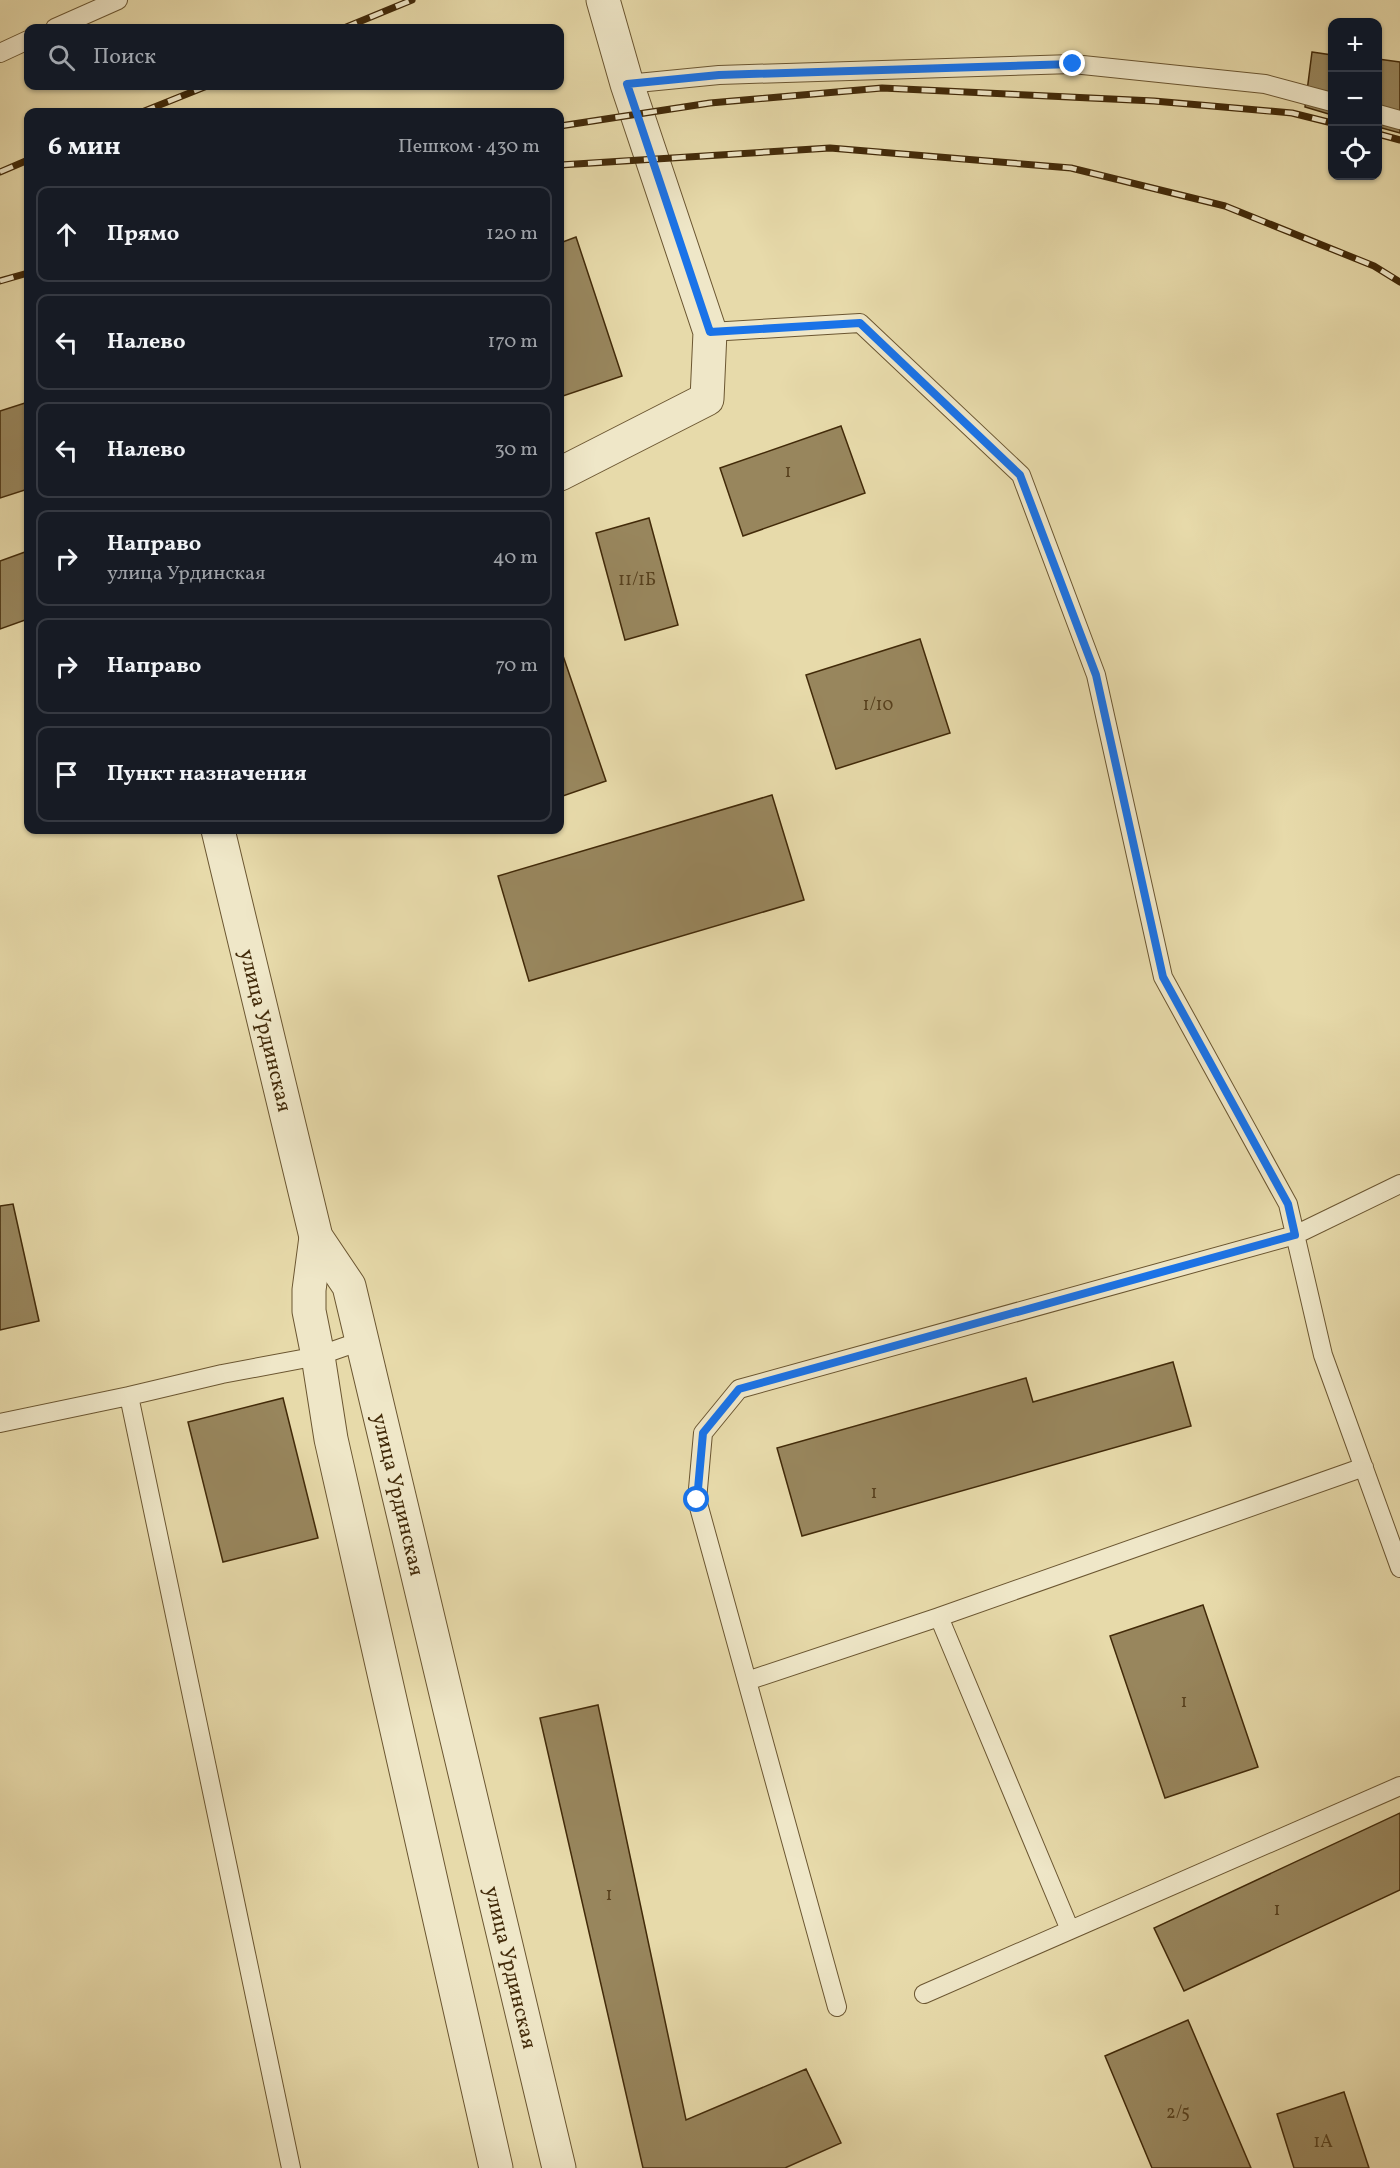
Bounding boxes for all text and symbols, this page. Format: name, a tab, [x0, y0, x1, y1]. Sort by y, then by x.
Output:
map controls	[1328, 18, 1382, 180]
button: +	[1328, 18, 1382, 72]
search box	[24, 24, 564, 90]
icon: search	[45, 41, 78, 74]
text: Поиск	[93, 42, 156, 73]
route end	[1059, 50, 1085, 76]
button: −	[1328, 72, 1382, 126]
button: locate	[1328, 126, 1382, 180]
text: 6 мин	[48, 129, 121, 165]
text: Пешком · 430 m	[398, 133, 540, 161]
icon: ahead	[50, 218, 83, 251]
text: Прямо	[107, 219, 179, 250]
text: 120 m	[486, 220, 538, 248]
icon: left	[50, 326, 83, 359]
text: Налево	[107, 327, 186, 358]
text: 170 m	[488, 328, 538, 356]
icon: left	[50, 434, 83, 467]
text: Налево	[107, 435, 186, 466]
text: 30 m	[494, 436, 538, 464]
house number: 1	[785, 460, 791, 485]
text: Направо	[107, 529, 201, 560]
icon: right	[50, 542, 83, 575]
text: 40 m	[493, 544, 538, 572]
text: улица Урдинская	[107, 560, 265, 588]
house number: 11/1Б	[618, 568, 656, 593]
icon: right	[50, 650, 83, 683]
text: Направо	[107, 651, 201, 682]
text: 70 m	[495, 652, 538, 680]
house number: 1/10	[863, 693, 894, 718]
icon: arrive	[50, 758, 83, 791]
text: Пункт назначения	[107, 759, 307, 790]
street label: улица Урдинская	[231, 946, 298, 1115]
street label: улица Урдинская	[364, 1411, 431, 1579]
house number: 1	[871, 1481, 877, 1506]
route start	[683, 1486, 709, 1512]
house number: 1	[1181, 1690, 1187, 1715]
street label: улица Урдинская	[476, 1883, 543, 2052]
house number: 1	[606, 1883, 612, 1908]
house number: 1	[1274, 1898, 1280, 1923]
house number: 2/5	[1166, 2101, 1190, 2126]
house number: 1А	[1313, 2130, 1333, 2155]

